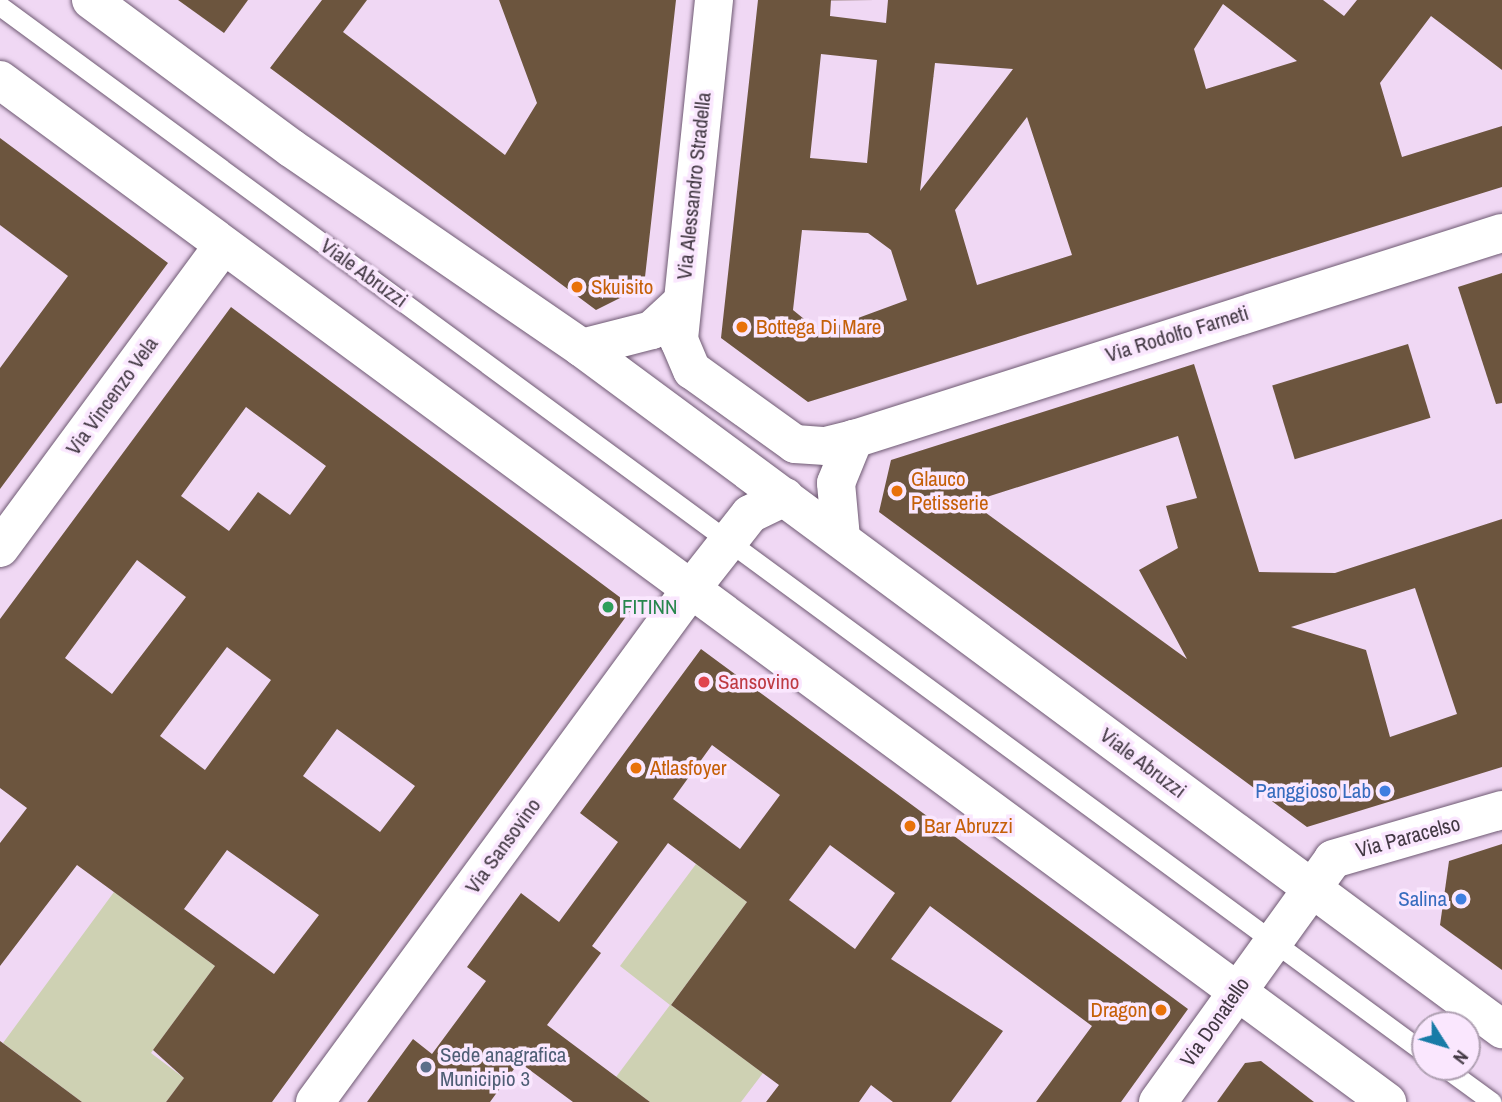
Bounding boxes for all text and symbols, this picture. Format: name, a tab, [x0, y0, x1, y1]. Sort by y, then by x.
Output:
street label: Via Alessandro Stradella	[672, 91, 716, 281]
street label: Viale Abruzzi	[315, 233, 413, 313]
place label: Skuisito	[591, 274, 653, 300]
marker: Skuisito	[569, 279, 585, 295]
street label: Via Rodolfo Farneti	[1102, 300, 1252, 368]
place label: Bottega Di Mare	[756, 314, 881, 340]
marker: Bottega Di Mare	[734, 319, 750, 335]
street label: Via Vincenzo Vela	[61, 332, 163, 460]
place label: Glauco Petisserie	[911, 466, 989, 516]
marker: Glauco Petisserie	[889, 483, 905, 499]
place label: FITINN	[622, 594, 677, 620]
marker: FITINN	[600, 599, 616, 615]
place label: Sansovino	[718, 669, 799, 695]
marker: Sansovino	[696, 674, 712, 690]
street label: Viale Abruzzi	[1095, 722, 1191, 804]
place label: Atlasfoyer	[650, 755, 727, 781]
marker: Atlasfoyer	[628, 760, 644, 776]
place label: Panggioso Lab	[1255, 778, 1371, 804]
marker: Panggioso Lab	[1377, 783, 1393, 799]
street label: Via Sansovino	[460, 793, 546, 899]
street label: Via Paracelso	[1353, 811, 1463, 863]
place label: Bar Abruzzi	[924, 813, 1014, 839]
marker: Bar Abruzzi	[902, 818, 918, 834]
place label: Salina	[1398, 886, 1447, 912]
marker: Salina	[1453, 891, 1469, 907]
street label: Via Donatello	[1175, 973, 1255, 1071]
place label: Dragon	[1091, 997, 1147, 1023]
marker: Dragon	[1153, 1002, 1169, 1018]
north arrow	[1411, 1011, 1481, 1081]
place label: Sede anagrafica Municipio 3	[440, 1042, 566, 1092]
text: N	[1447, 1045, 1475, 1070]
marker: Sede anagrafica Municipio 3	[418, 1059, 434, 1075]

